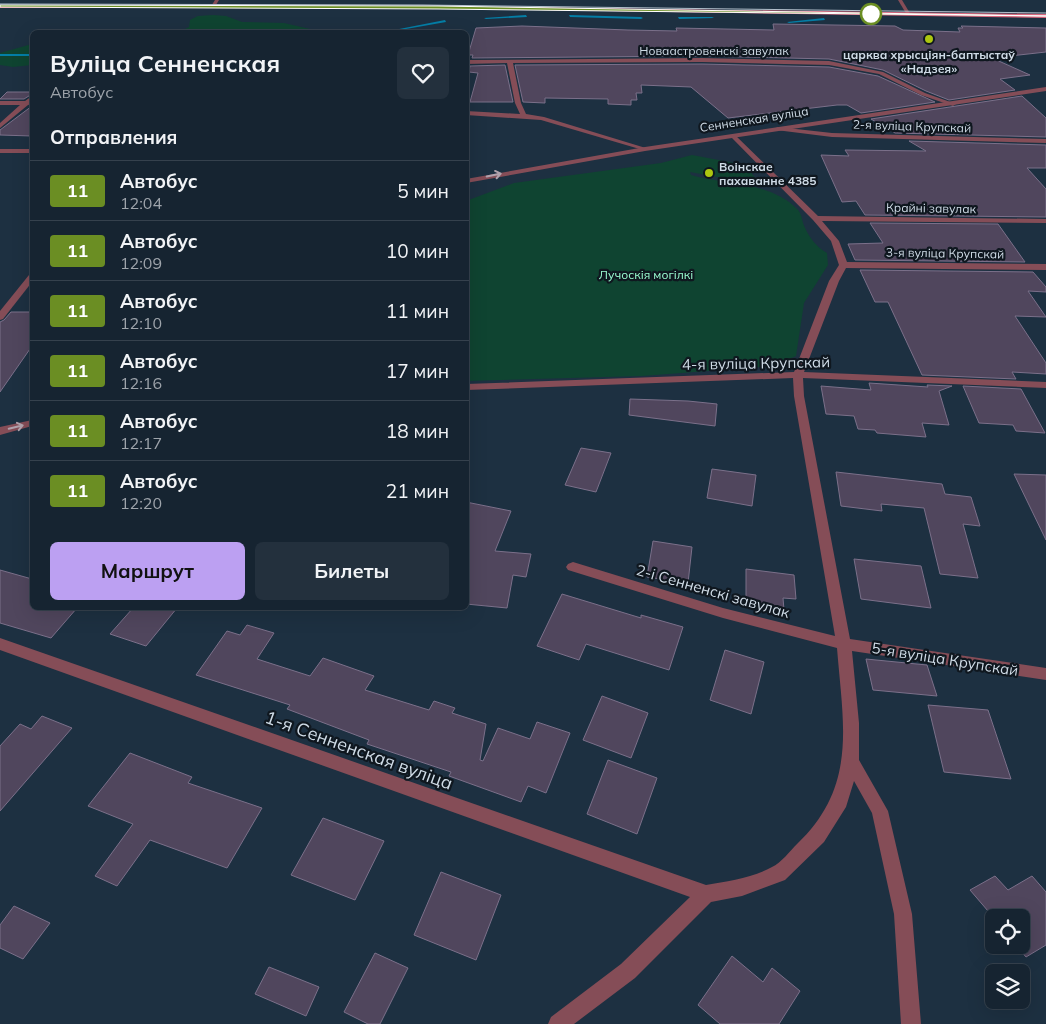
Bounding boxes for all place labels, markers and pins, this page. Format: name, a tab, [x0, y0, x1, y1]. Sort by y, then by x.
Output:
unlabelled marker	[860, 3, 882, 25]
marker: царква хрысціян-баптыстаў «Надзея»	[923, 33, 935, 45]
place label: царква хрысціян-баптыстаў «Надзея»	[843, 47, 1015, 76]
place label: Воінскае пахаванне 4385	[719, 159, 817, 188]
marker: Воінскае пахаванне 4385	[703, 167, 715, 179]

